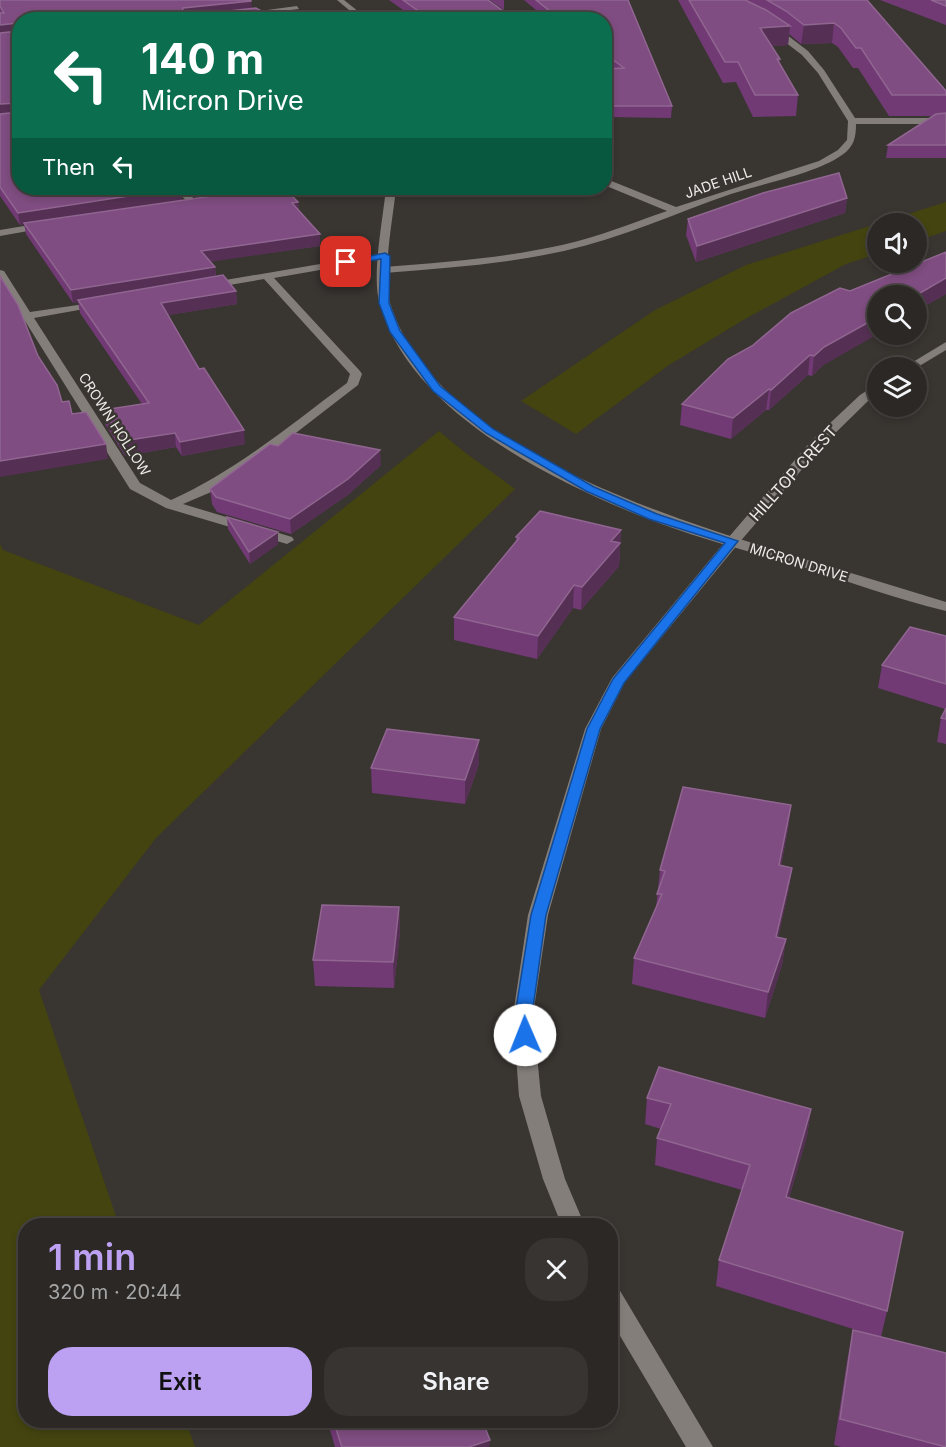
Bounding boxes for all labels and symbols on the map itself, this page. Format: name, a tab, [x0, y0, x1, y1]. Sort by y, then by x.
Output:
street label: JADE HILL	[682, 163, 754, 201]
pin	[320, 236, 371, 287]
street label: CROWN HOLLOW	[75, 369, 155, 479]
street label: HILLTOP CREST	[745, 421, 841, 525]
street label: MICRON DRIVE	[748, 539, 850, 585]
position arrow	[493, 1003, 557, 1067]

